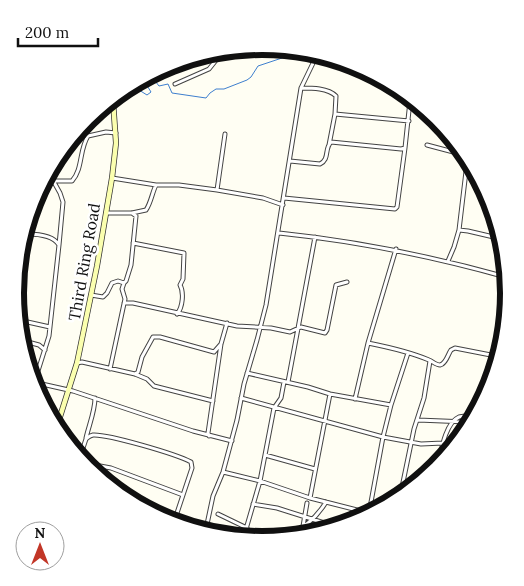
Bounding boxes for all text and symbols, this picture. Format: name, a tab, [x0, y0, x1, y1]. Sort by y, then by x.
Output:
scale bar	[18, 15, 98, 47]
text: 200 m	[25, 23, 69, 42]
street label: Third Ring Road	[64, 201, 104, 323]
north arrow	[15, 521, 65, 571]
text: N	[35, 524, 46, 542]

